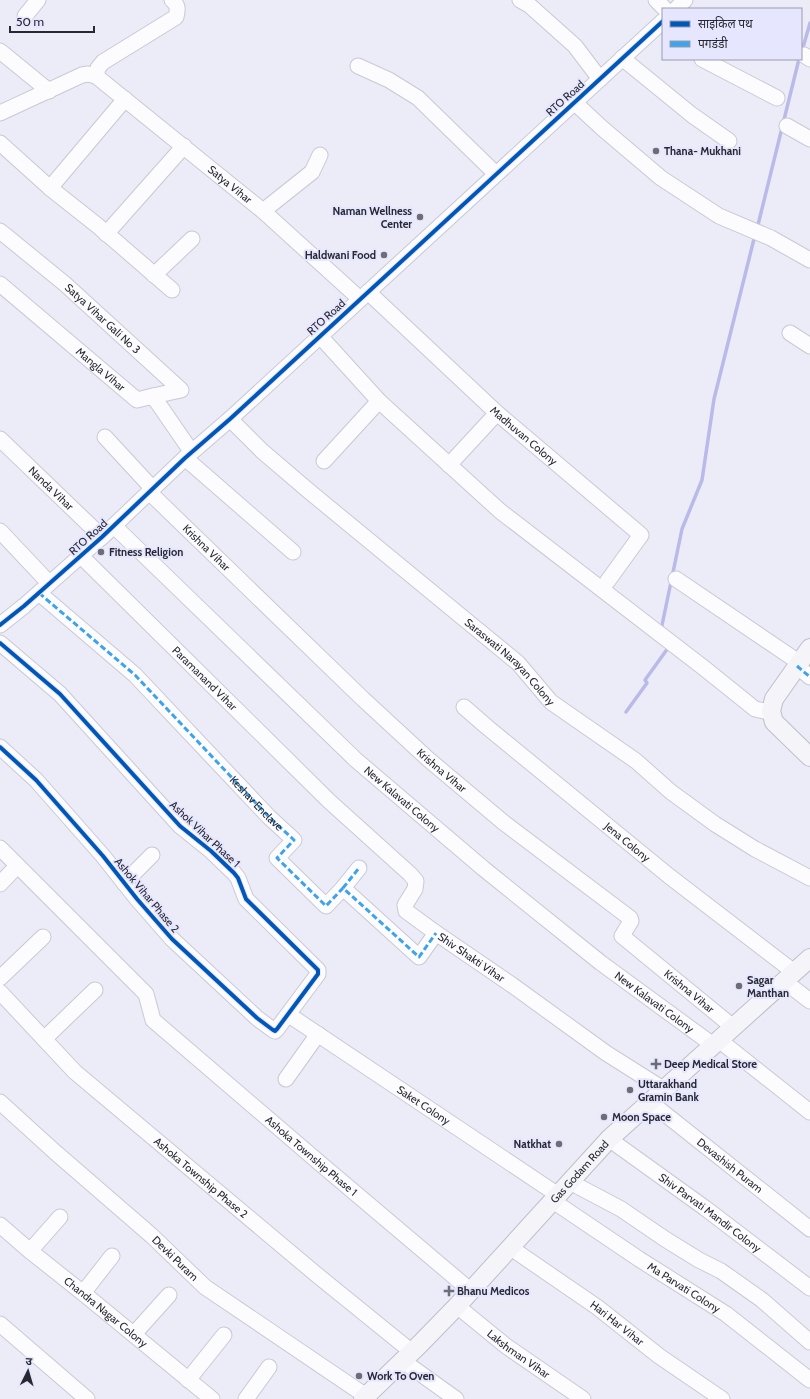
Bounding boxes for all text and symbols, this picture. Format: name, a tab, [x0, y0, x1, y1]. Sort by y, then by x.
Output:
scale bar	[10, 8, 94, 34]
legend	[662, 8, 802, 60]
text: 50 m	[16, 14, 44, 29]
text: साइकिल पथ	[698, 16, 753, 31]
text: पगडंडी	[698, 36, 728, 51]
street label: RTO Road	[543, 77, 587, 119]
place label: Thana- Mukhani	[664, 144, 741, 158]
marker: Thana- Mukhani	[651, 146, 661, 156]
street label: Satya Vihar	[205, 162, 255, 207]
place label: Naman Wellness Center	[333, 204, 412, 231]
marker: Naman Wellness Center	[415, 212, 425, 222]
place label: Haldwani Food	[305, 248, 376, 262]
marker: Haldwani Food	[379, 250, 389, 260]
street label: Satya Vihar Gali No 3	[62, 280, 144, 357]
street label: RTO Road	[304, 296, 348, 338]
street label: Mangla Vihar	[73, 344, 129, 395]
street label: Madhuvan Colony	[487, 403, 561, 469]
street label: Nanda Vihar	[26, 463, 77, 513]
street label: RTO Road	[66, 516, 110, 558]
street label: Krishna Vihar	[180, 521, 234, 574]
place label: Fitness Religion	[109, 545, 183, 559]
marker: Fitness Religion	[96, 547, 106, 557]
street label: Saraswati Narayan Colony	[462, 615, 558, 709]
street label: Paramanand Vihar	[169, 643, 240, 714]
street label: Krishna Vihar	[414, 745, 470, 796]
street label: New Kalavati Colony	[361, 763, 443, 836]
street label: Keshav Enclave	[227, 773, 286, 834]
street label: Ashok Vihar Phase 1	[167, 798, 243, 870]
street label: Jena Colony	[601, 818, 654, 865]
street label: Ashok Vihar Phase 2	[112, 855, 183, 935]
street label: Shiv Shakti Vihar	[435, 929, 508, 985]
street label: Krishna Vihar	[661, 966, 718, 1016]
street label: New Kalavati Colony	[612, 968, 697, 1036]
place label: Sagar Manthan	[747, 973, 789, 1000]
marker: Sagar Manthan	[734, 981, 744, 991]
place label: Deep Medical Store	[664, 1057, 757, 1071]
marker: Deep Medical Store	[651, 1059, 661, 1069]
place label: Uttarakhand Gramin Bank	[638, 1077, 699, 1104]
street label: Saket Colony	[394, 1082, 453, 1128]
marker: Uttarakhand Gramin Bank	[625, 1085, 635, 1095]
place label: Moon Space	[612, 1110, 671, 1124]
marker: Moon Space	[599, 1112, 609, 1122]
street label: Ashoka Township Phase 1	[263, 1113, 360, 1199]
street label: Ashoka Township Phase 2	[151, 1134, 251, 1221]
street label: Devashish Puram	[694, 1135, 766, 1196]
place label: Natkhat	[514, 1137, 551, 1151]
street label: Gas Godam Road	[547, 1137, 612, 1206]
marker: Natkhat	[554, 1139, 564, 1149]
street label: Shiv Parvati Mandir Colony	[656, 1170, 764, 1256]
street label: Devki Puram	[149, 1233, 202, 1284]
street label: Ma Parvati Colony	[645, 1259, 723, 1316]
street label: Chandra Nagar Colony	[61, 1274, 151, 1351]
place label: Bhanu Medicos	[457, 1284, 530, 1298]
marker: Bhanu Medicos	[444, 1286, 454, 1296]
street label: Hari Har Vihar	[588, 1298, 647, 1349]
street label: Lakshman Vihar	[484, 1326, 553, 1381]
north arrow	[8, 1351, 48, 1391]
text: उ	[25, 1354, 33, 1368]
place label: Work To Oven	[367, 1369, 434, 1383]
marker: Work To Oven	[354, 1371, 364, 1381]

